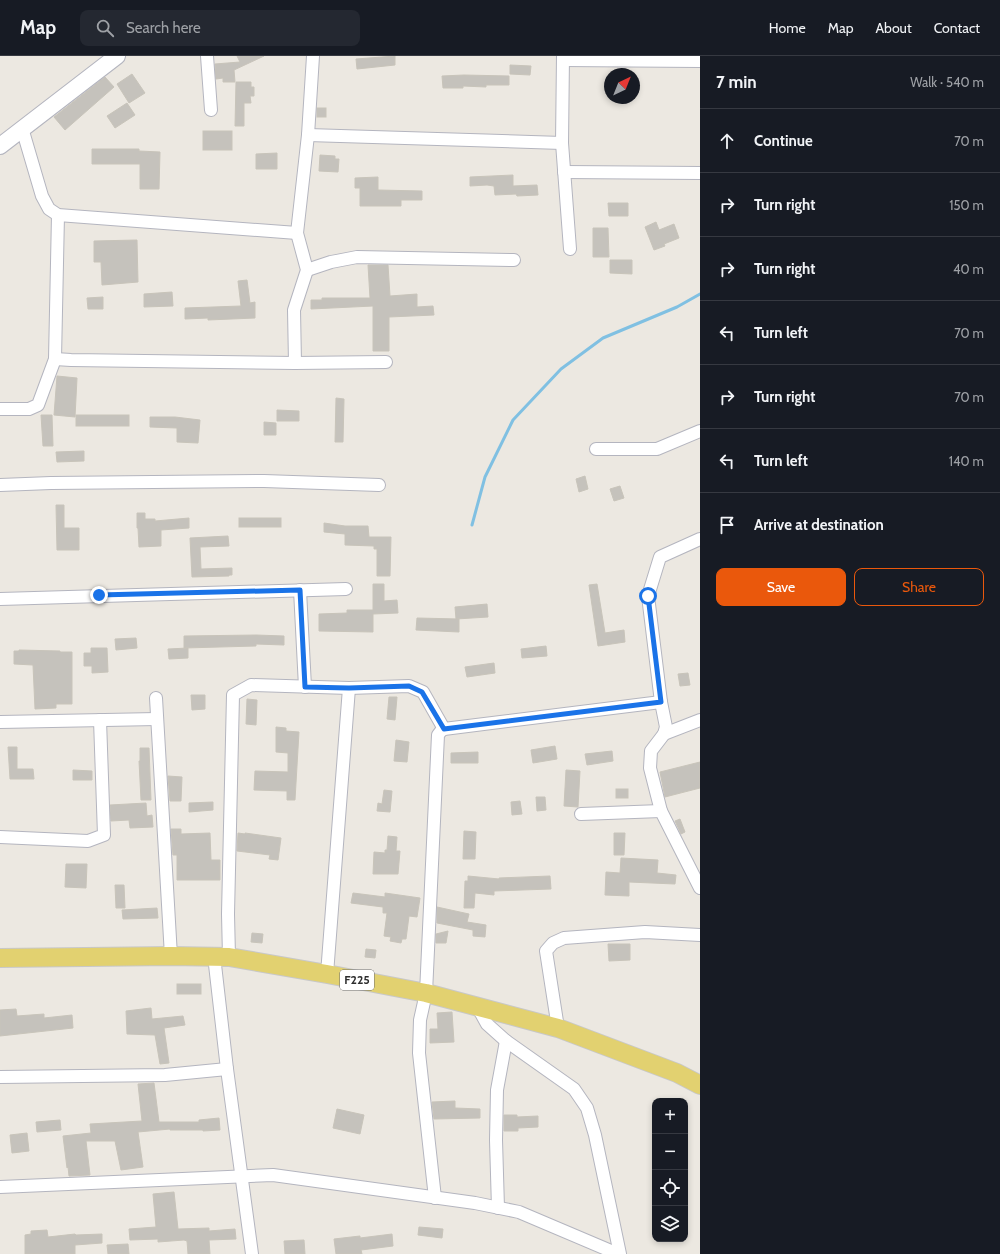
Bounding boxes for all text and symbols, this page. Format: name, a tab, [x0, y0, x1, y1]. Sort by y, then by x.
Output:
search box	[80, 10, 360, 46]
text: Map	[20, 16, 56, 39]
icon: search	[94, 17, 116, 39]
text: Search here	[126, 19, 201, 37]
text: Home	[769, 19, 806, 37]
text: Map	[828, 19, 853, 37]
text: About	[875, 19, 912, 37]
text: Contact	[934, 19, 980, 37]
north arrow	[604, 68, 640, 104]
text: 7 min	[716, 72, 757, 92]
text: Walk · 540 m	[910, 74, 984, 90]
icon: ahead	[716, 130, 738, 152]
text: Continue	[754, 132, 813, 150]
text: 70 m	[954, 133, 984, 149]
icon: right	[716, 194, 738, 216]
text: Turn right	[754, 196, 815, 214]
text: 150 m	[949, 197, 984, 213]
icon: right	[716, 258, 738, 280]
text: Turn right	[754, 260, 815, 278]
text: 40 m	[953, 261, 984, 277]
icon: left	[716, 322, 738, 344]
text: Turn left	[754, 324, 808, 342]
text: 70 m	[954, 325, 984, 341]
icon: right	[716, 386, 738, 408]
text: Turn right	[754, 388, 815, 406]
text: 70 m	[954, 389, 984, 405]
icon: left	[716, 450, 738, 472]
text: Turn left	[754, 452, 808, 470]
text: 140 m	[949, 453, 984, 469]
icon: arrive	[716, 514, 738, 536]
text: Arrive at destination	[754, 516, 884, 534]
button: Save	[716, 568, 846, 606]
button: Share	[854, 568, 984, 606]
route end	[90, 586, 108, 604]
route start	[639, 587, 657, 605]
road number: F225	[340, 970, 374, 990]
map controls	[652, 1098, 688, 1242]
button: +	[652, 1098, 688, 1134]
button: −	[652, 1134, 688, 1170]
button: locate	[652, 1170, 688, 1206]
button: layers	[652, 1206, 688, 1242]

